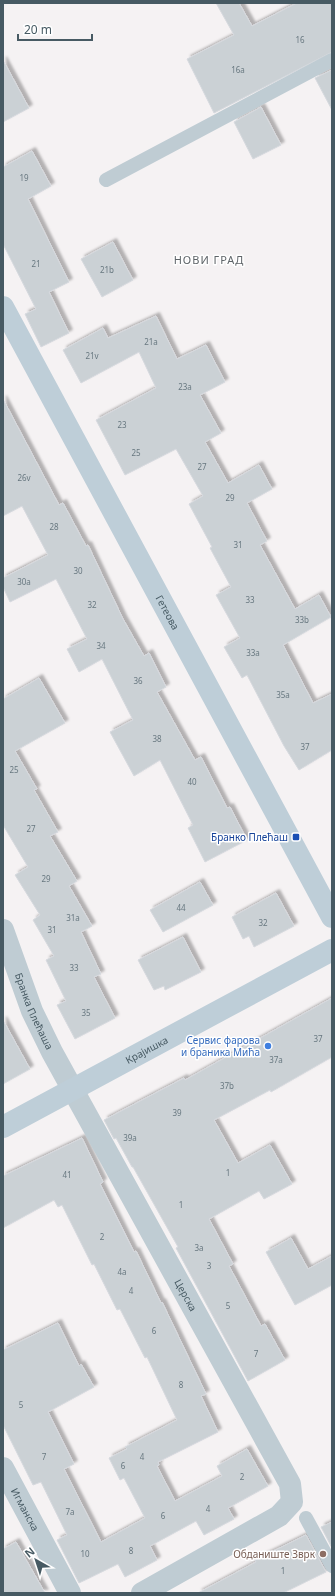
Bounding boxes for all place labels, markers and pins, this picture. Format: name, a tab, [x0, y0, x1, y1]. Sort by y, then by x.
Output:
place label: Бранко Плећаш	[211, 830, 288, 844]
marker: Бранко Плећаш	[291, 832, 301, 842]
place label: Сервис фарова и браника Мића	[181, 1033, 260, 1059]
marker: Сервис фарова и браника Мића	[263, 1041, 273, 1051]
place label: Обданиште Зврк	[233, 1547, 316, 1561]
marker: Обданиште Зврк	[318, 1549, 328, 1559]

